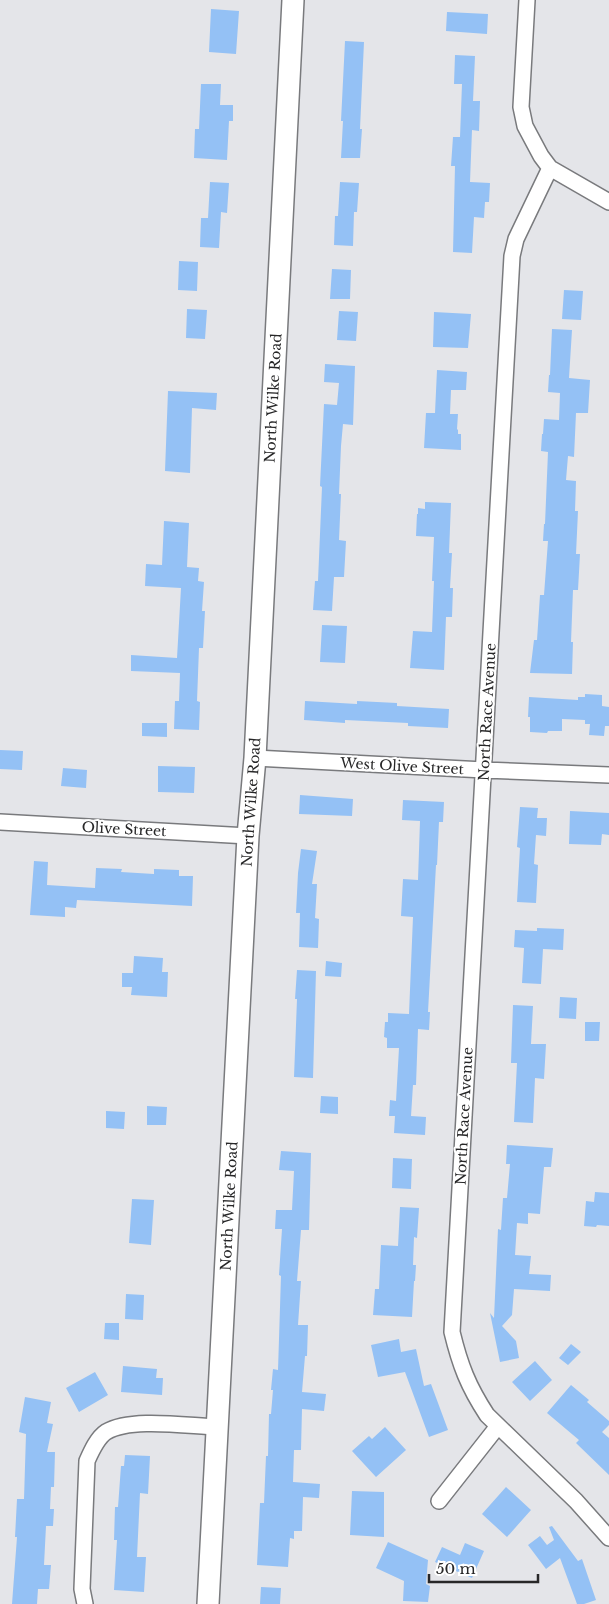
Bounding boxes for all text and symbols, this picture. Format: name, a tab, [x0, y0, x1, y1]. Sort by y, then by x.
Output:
street label: North Wilke Road	[261, 332, 285, 463]
street label: North Race Avenue	[474, 643, 500, 781]
street label: North Wilke Road	[238, 736, 265, 867]
street label: West Olive Street	[339, 754, 465, 778]
street label: Olive Street	[81, 818, 167, 840]
street label: North Race Avenue	[451, 1047, 477, 1185]
street label: North Wilke Road	[217, 1140, 241, 1271]
scale bar	[429, 1552, 538, 1584]
text: 50 m	[436, 1559, 476, 1578]

